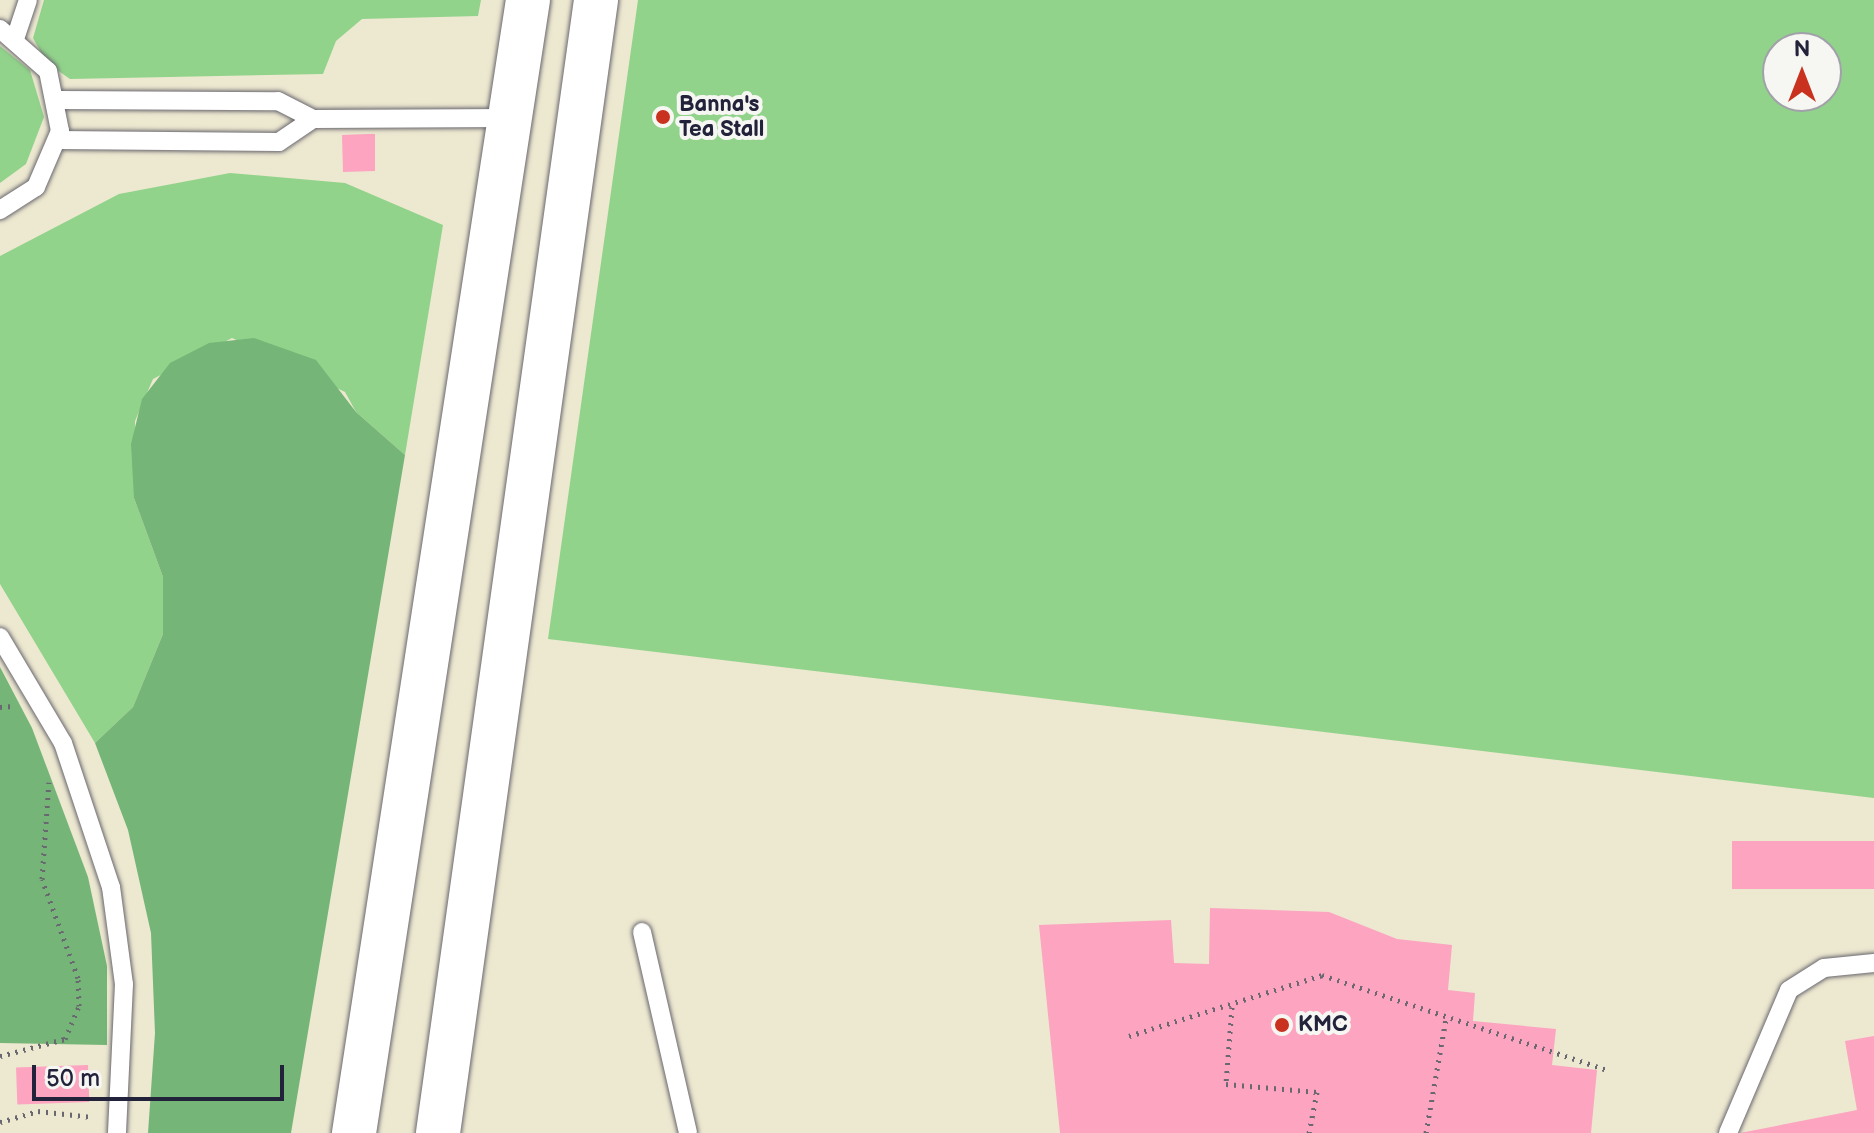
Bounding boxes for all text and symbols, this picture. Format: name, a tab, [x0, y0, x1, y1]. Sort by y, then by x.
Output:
north arrow	[1762, 32, 1842, 112]
text: N	[1794, 36, 1810, 63]
place label: Banna's Tea Stall	[679, 91, 764, 142]
marker: Banna's Tea Stall	[654, 108, 672, 126]
place label: KMC	[1298, 1012, 1348, 1038]
marker: KMC	[1273, 1016, 1291, 1034]
scale bar	[36, 1049, 288, 1099]
text: 50 m	[46, 1064, 100, 1093]

